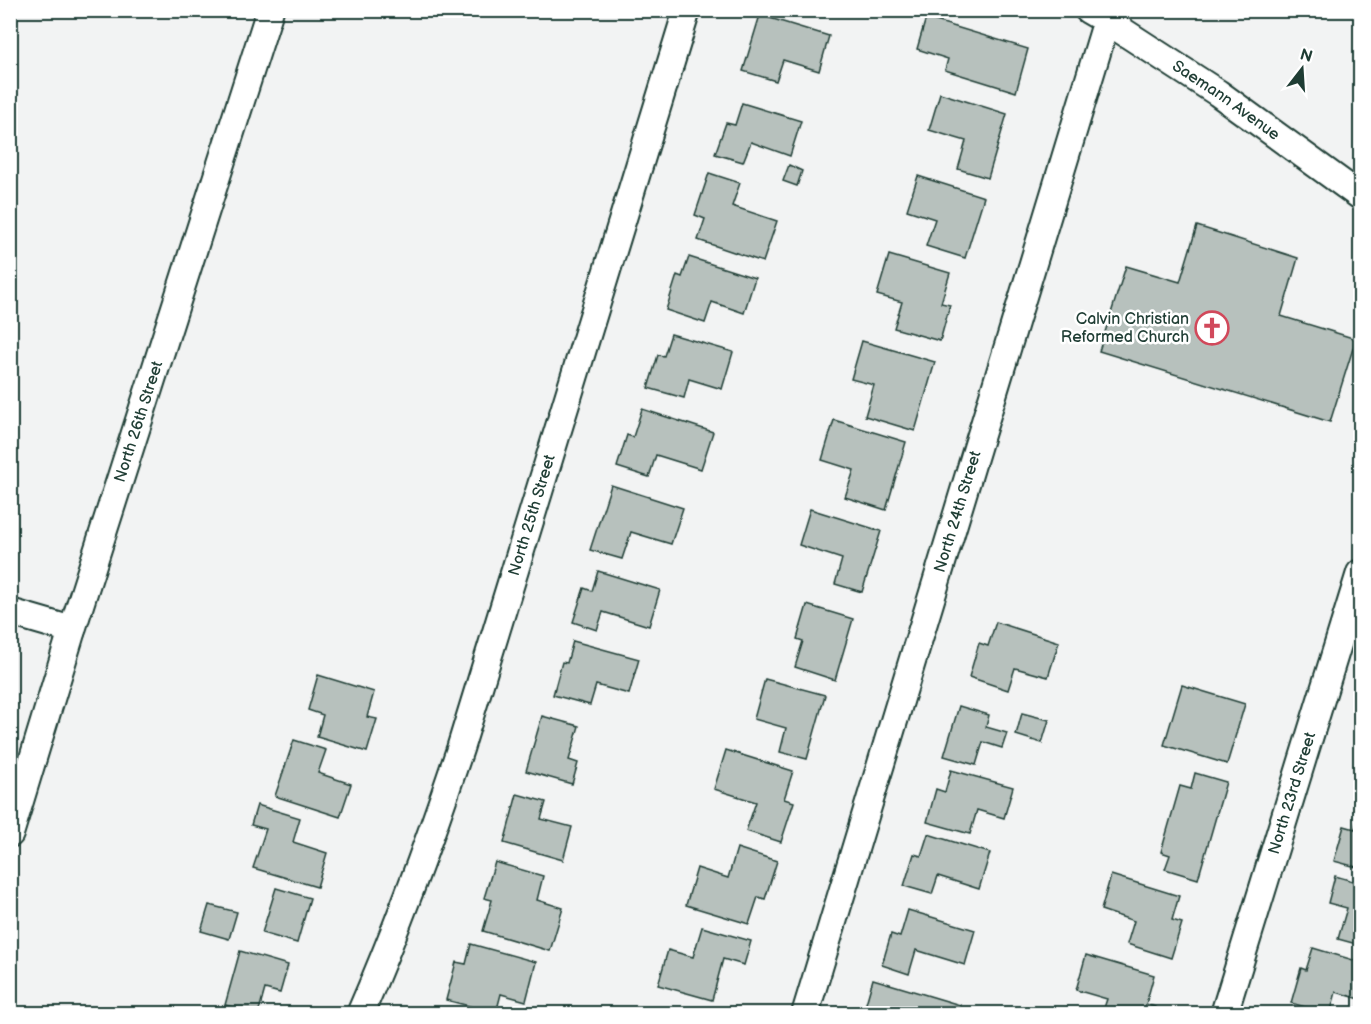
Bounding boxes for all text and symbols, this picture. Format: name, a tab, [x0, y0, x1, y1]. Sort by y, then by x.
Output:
north arrow	[1272, 39, 1332, 99]
text: N	[1297, 45, 1314, 67]
street label: Saemann Avenue	[1169, 56, 1284, 144]
place label: Calvin Christian Reformed Church	[1061, 310, 1189, 347]
church icon: Calvin Christian Reformed Church	[1194, 310, 1230, 346]
street label: North 26th Street	[110, 359, 167, 485]
street label: North 24th Street	[930, 449, 985, 575]
street label: North 25th Street	[504, 452, 559, 578]
street label: North 23rd Street	[1264, 730, 1320, 857]

